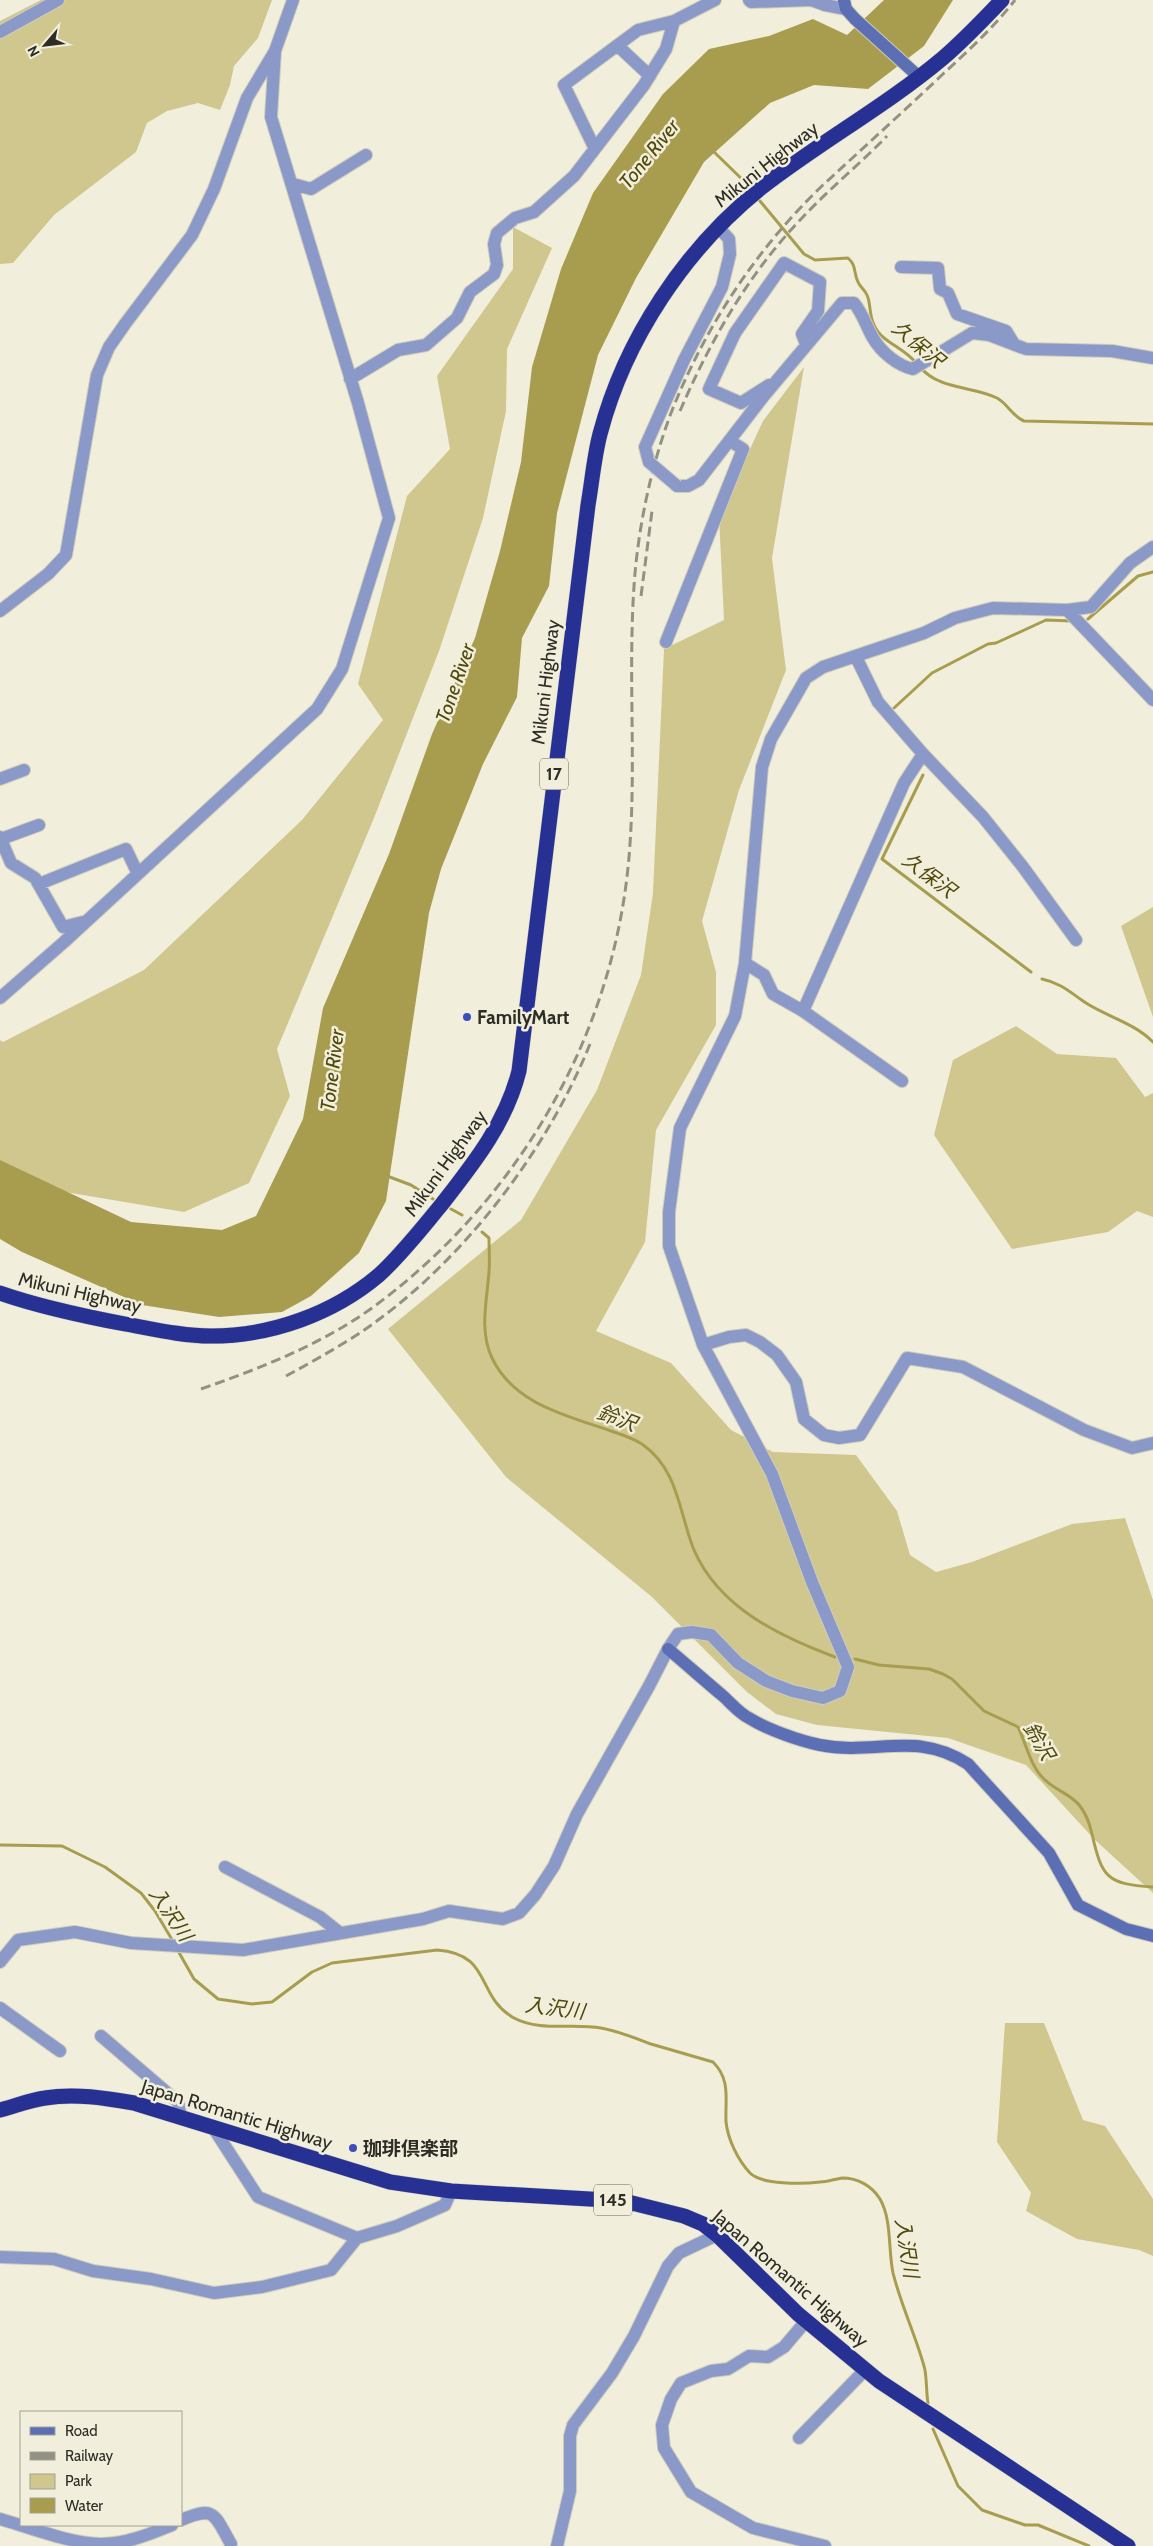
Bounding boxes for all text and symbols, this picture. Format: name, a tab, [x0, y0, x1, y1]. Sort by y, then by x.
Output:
north arrow	[20, 20, 70, 70]
text: N	[23, 43, 44, 60]
water label: Tone River	[614, 114, 685, 193]
street label: Mikuni Highway	[710, 116, 823, 212]
water label: 久保沢	[887, 316, 951, 374]
street label: Mikuni Highway	[526, 618, 565, 746]
water label: Tone River	[430, 639, 480, 726]
road number: 17	[540, 759, 568, 790]
water label: 久保沢	[898, 847, 963, 904]
place label: FamilyMart	[477, 1006, 570, 1029]
marker: FamilyMart	[461, 1011, 473, 1023]
water label: Tone River	[315, 1027, 349, 1112]
street label: Mikuni Highway	[399, 1105, 492, 1221]
street label: Mikuni Highway	[16, 1267, 144, 1318]
water label: 鈴沢	[594, 1400, 643, 1437]
water label: 鈴沢	[1018, 1718, 1061, 1767]
water label: 入沢川	[144, 1882, 199, 1947]
water label: 入沢川	[524, 1992, 588, 2024]
street label: Japan Romantic Highway	[138, 2074, 335, 2155]
place label: 珈琲倶楽部	[363, 2137, 458, 2160]
marker: 珈琲倶楽部	[347, 2142, 359, 2154]
road number: 145	[594, 2184, 632, 2216]
street label: Japan Romantic Highway	[707, 2204, 873, 2352]
water label: 入沢川	[890, 2216, 924, 2281]
legend	[20, 2411, 182, 2526]
text: Road	[65, 2422, 98, 2440]
text: Railway	[65, 2447, 114, 2465]
text: Park	[65, 2472, 92, 2490]
text: Water	[65, 2497, 103, 2515]

